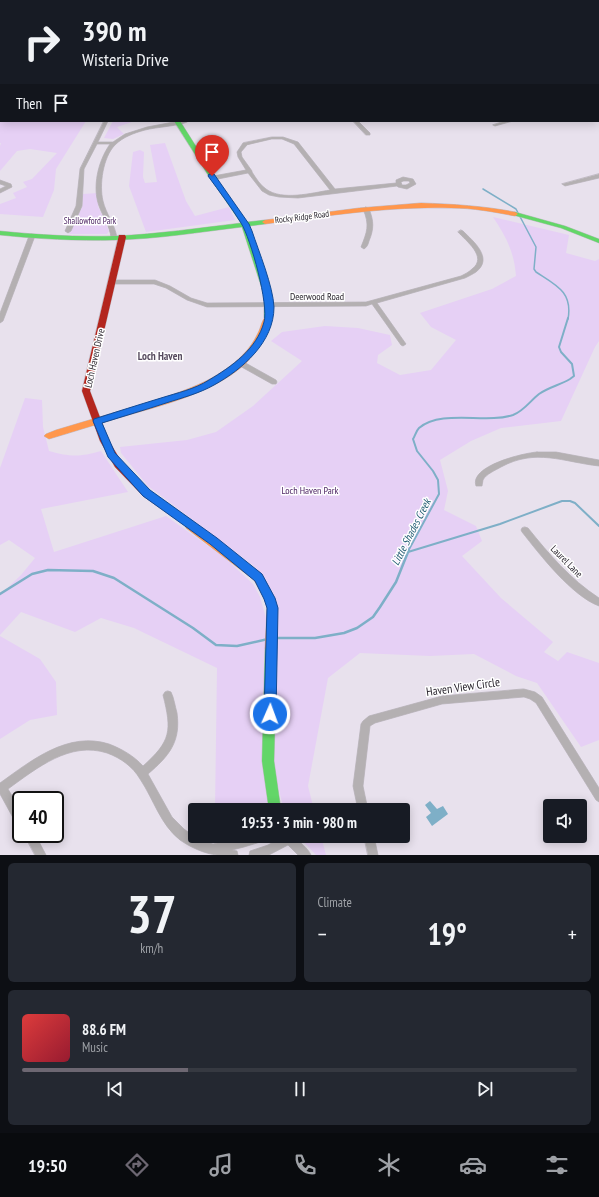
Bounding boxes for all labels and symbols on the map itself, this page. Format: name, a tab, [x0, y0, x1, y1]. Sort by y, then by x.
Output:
pin	[195, 135, 229, 176]
street label: Rocky Ridge Road	[274, 208, 330, 225]
park label: Shallowford Park	[64, 215, 117, 226]
street label: Deerwood Road	[290, 290, 344, 303]
street label: Loch Haven Drive	[81, 327, 108, 389]
district label: Loch Haven	[138, 349, 182, 363]
park label: Loch Haven Park	[282, 484, 339, 497]
water label: Little Shades Creek	[388, 495, 435, 568]
street label: Laurel Lane	[548, 543, 585, 580]
street label: Haven View Circle	[425, 674, 501, 699]
position arrow	[249, 693, 291, 735]
speed limit sign: 40	[12, 791, 64, 843]

